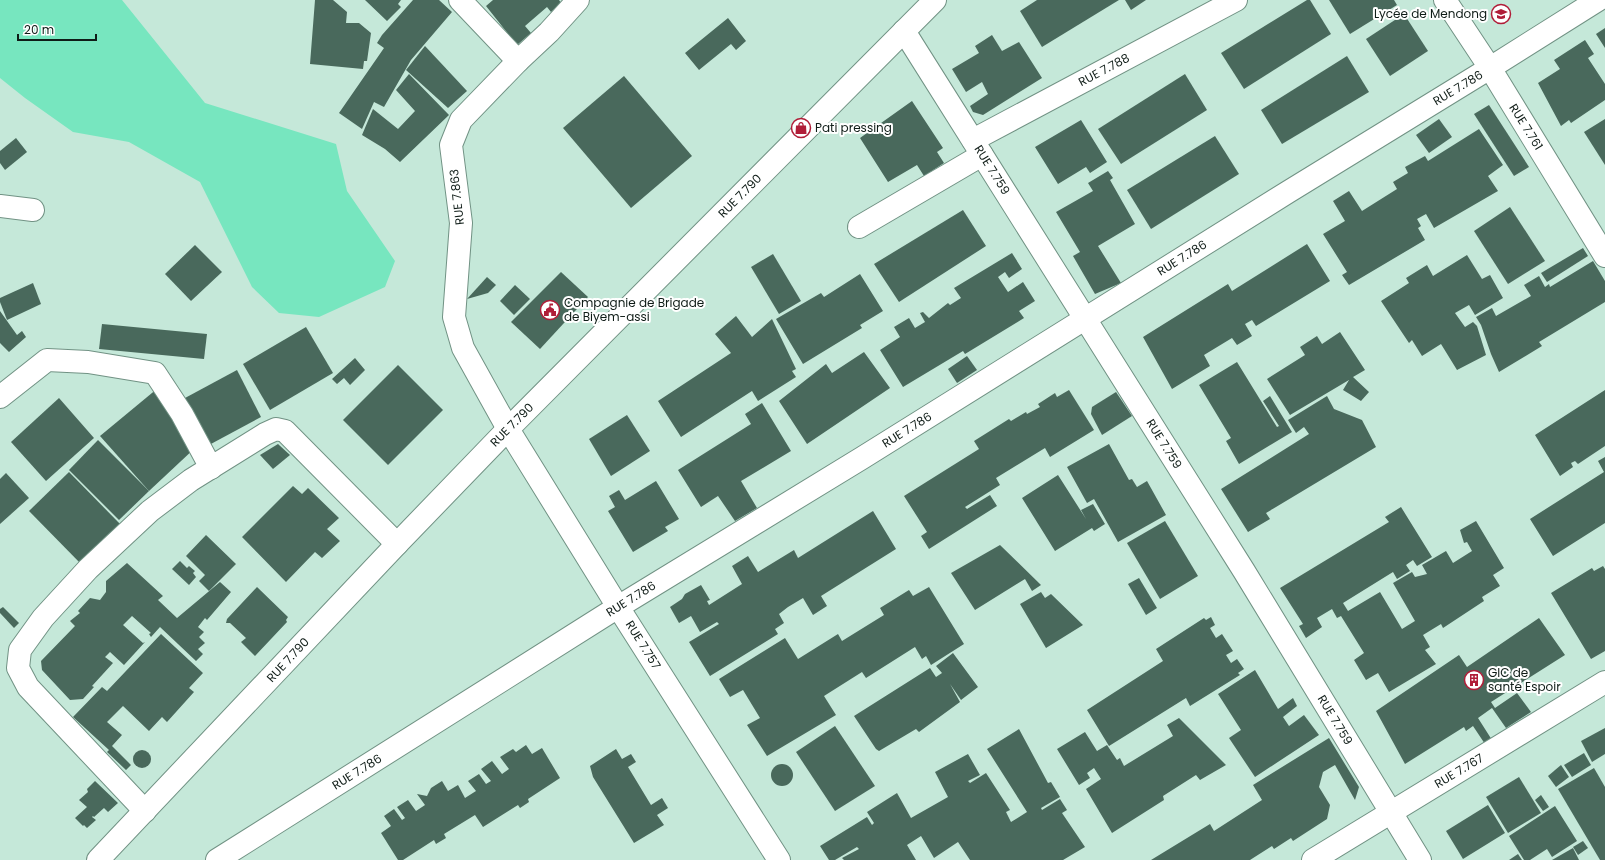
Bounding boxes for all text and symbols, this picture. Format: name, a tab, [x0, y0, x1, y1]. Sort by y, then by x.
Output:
school or university icon: Lycée de Mendong	[1490, 3, 1512, 25]
place label: Lycée de Mendong	[1374, 5, 1487, 22]
scale bar	[18, 16, 96, 42]
text: 20 m	[24, 21, 54, 38]
street label: RUE 7.788	[1075, 49, 1132, 90]
street label: RUE 7.786	[1430, 66, 1486, 109]
street label: RUE 7.761	[1505, 100, 1547, 153]
shop icon: Pati pressing	[790, 117, 812, 139]
place label: Pati pressing	[815, 119, 892, 136]
street label: RUE 7.759	[971, 142, 1014, 198]
street label: RUE 7.863	[445, 168, 468, 226]
street label: RUE 7.790	[714, 170, 765, 221]
street label: RUE 7.786	[1154, 236, 1210, 280]
place label: Compagnie de Brigade de Biyem-assi	[564, 294, 704, 325]
public building icon: Compagnie de Brigade de Biyem-assi	[539, 299, 561, 321]
street label: RUE 7.790	[486, 399, 537, 450]
street label: RUE 7.786	[879, 408, 935, 452]
street label: RUE 7.759	[1143, 416, 1186, 472]
street label: RUE 7.786	[603, 577, 659, 621]
street label: RUE 7.757	[622, 617, 665, 673]
street label: RUE 7.790	[262, 634, 313, 686]
place label: GIC de santé Espoir	[1488, 664, 1561, 695]
building icon: GIC de santé Espoir	[1463, 669, 1485, 691]
street label: RUE 7.759	[1314, 692, 1357, 748]
street label: RUE 7.767	[1431, 749, 1487, 792]
street label: RUE 7.786	[329, 750, 385, 794]

